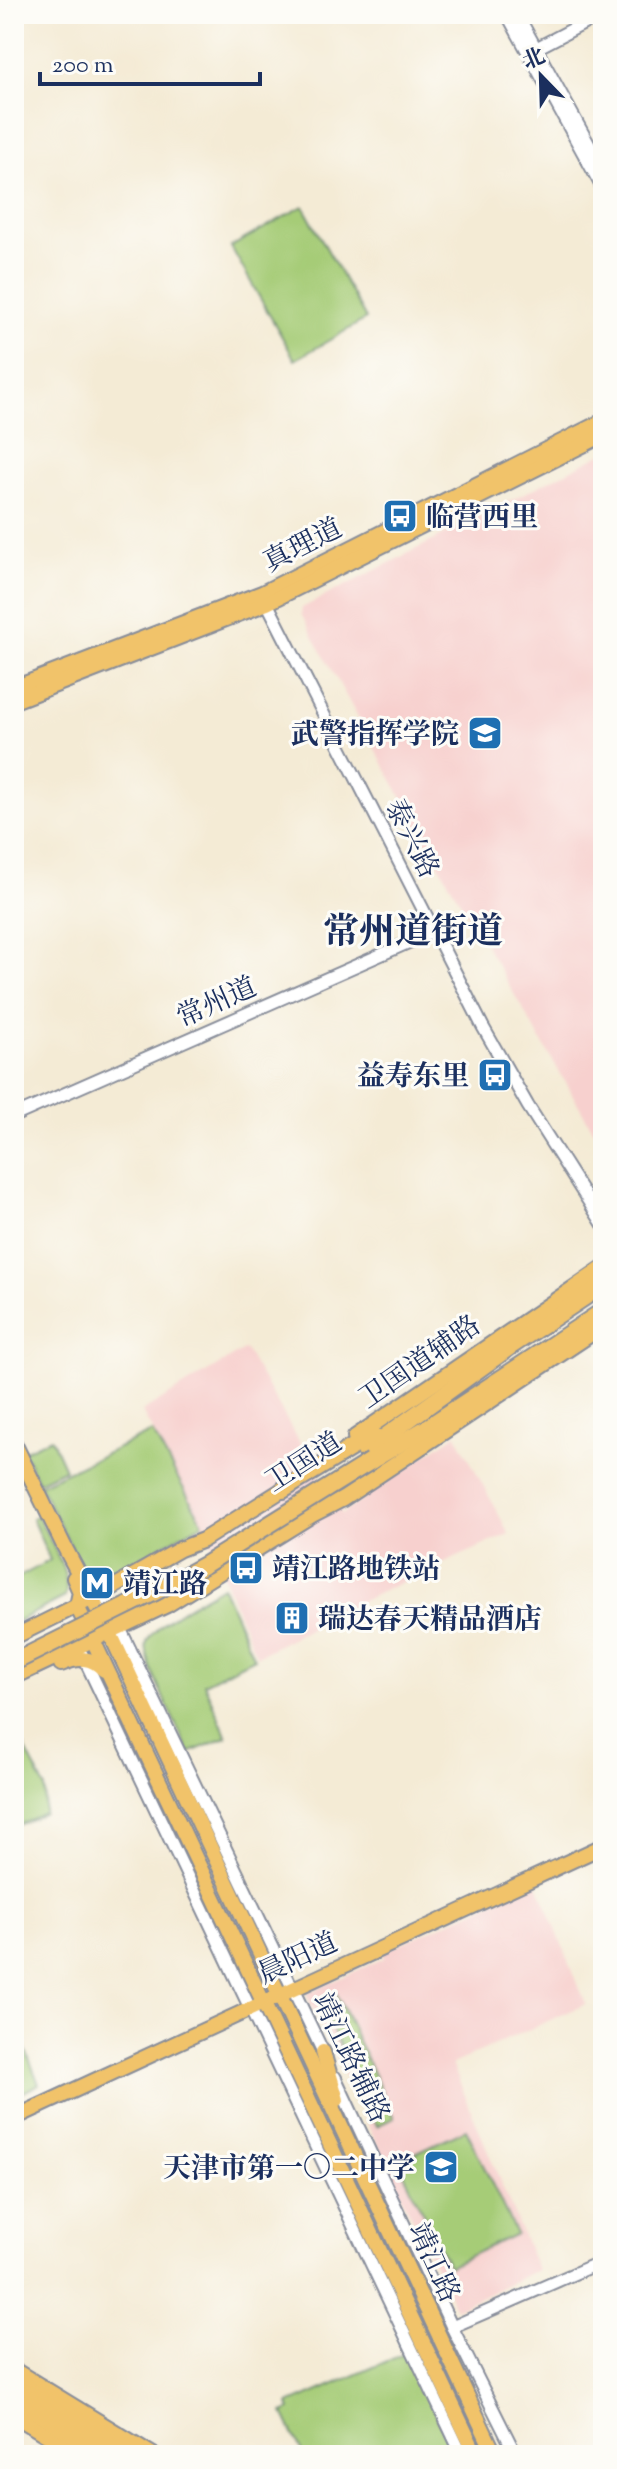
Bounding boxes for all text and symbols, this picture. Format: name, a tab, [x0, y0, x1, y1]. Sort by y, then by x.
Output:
scale bar	[40, 36, 260, 86]
north arrow	[501, 36, 581, 116]
text: 北	[518, 41, 551, 79]
text: 200 m	[52, 49, 114, 83]
bus stop icon: 临营西里	[381, 497, 419, 535]
place label: 临营西里	[426, 499, 538, 539]
street label: 真理道	[257, 510, 350, 584]
school or university icon: 武警指挥学院	[466, 714, 504, 752]
place label: 武警指挥学院	[291, 716, 459, 756]
street label: 泰兴路	[373, 793, 447, 886]
district label: 常州道街道	[323, 908, 503, 960]
street label: 常州道	[171, 968, 264, 1039]
bus stop icon: 益寿东里	[476, 1056, 514, 1094]
place label: 益寿东里	[357, 1058, 469, 1098]
street label: 卫国道辅路	[352, 1307, 490, 1420]
street label: 卫国道	[259, 1424, 351, 1503]
bus stop icon: 靖江路地铁站	[227, 1549, 265, 1587]
place label: 靖江路地铁站	[272, 1551, 440, 1591]
metro station icon: 靖江路	[78, 1564, 116, 1602]
place label: 靖江路	[123, 1566, 207, 1606]
building icon: 瑞达春天精品酒店	[273, 1599, 311, 1637]
place label: 瑞达春天精品酒店	[318, 1601, 542, 1641]
street label: 晨阳道	[252, 1924, 345, 1996]
street label: 靖江路辅路	[301, 1987, 398, 2130]
school or university icon: 天津市第一〇二中学	[422, 2148, 460, 2186]
place label: 天津市第一〇二中学	[163, 2150, 415, 2190]
street label: 靖江路	[396, 2217, 468, 2310]

